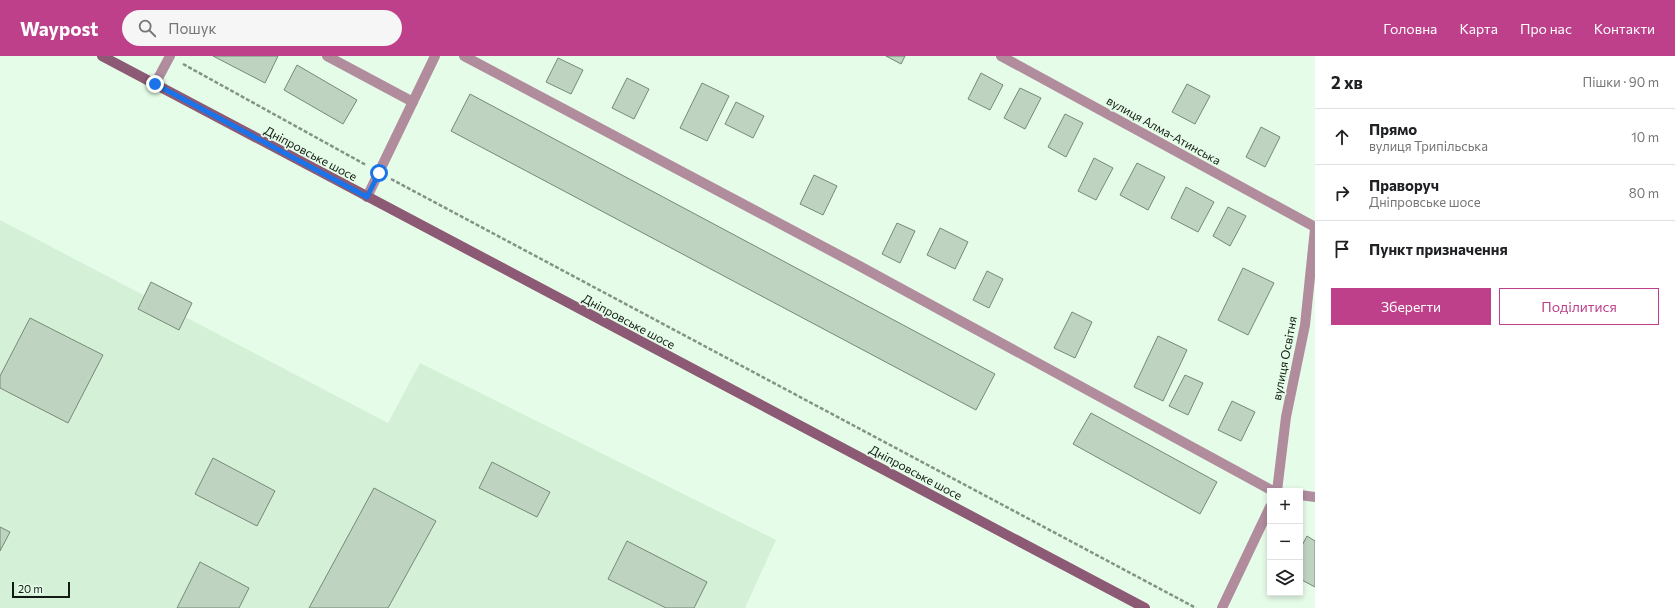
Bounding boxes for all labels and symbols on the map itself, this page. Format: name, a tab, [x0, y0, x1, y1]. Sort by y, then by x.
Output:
route end	[146, 75, 164, 93]
street label: вулиця Алма-Атинська	[1105, 93, 1223, 167]
street label: Дніпровське шосе	[262, 123, 360, 183]
route start	[370, 164, 388, 182]
street label: Дніпровське шосе	[580, 291, 678, 351]
street label: вулиця Освітня	[1269, 315, 1299, 401]
street label: Дніпровське шосе	[867, 442, 965, 502]
scale bar	[12, 580, 70, 599]

